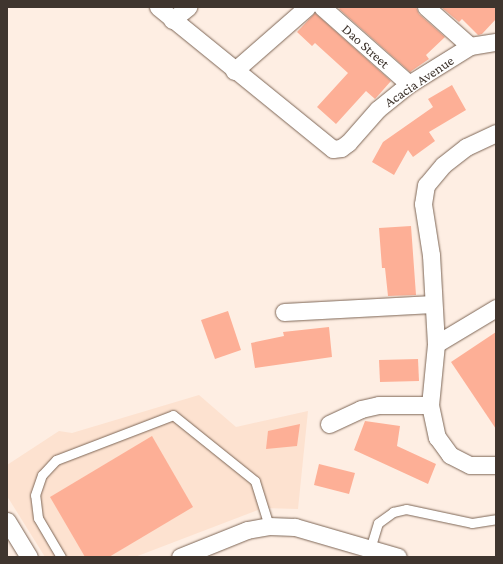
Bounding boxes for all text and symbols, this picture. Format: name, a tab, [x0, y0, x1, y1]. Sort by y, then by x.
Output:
street label: Dao Street	[339, 20, 393, 72]
street label: Acacia Avenue	[381, 52, 457, 110]

